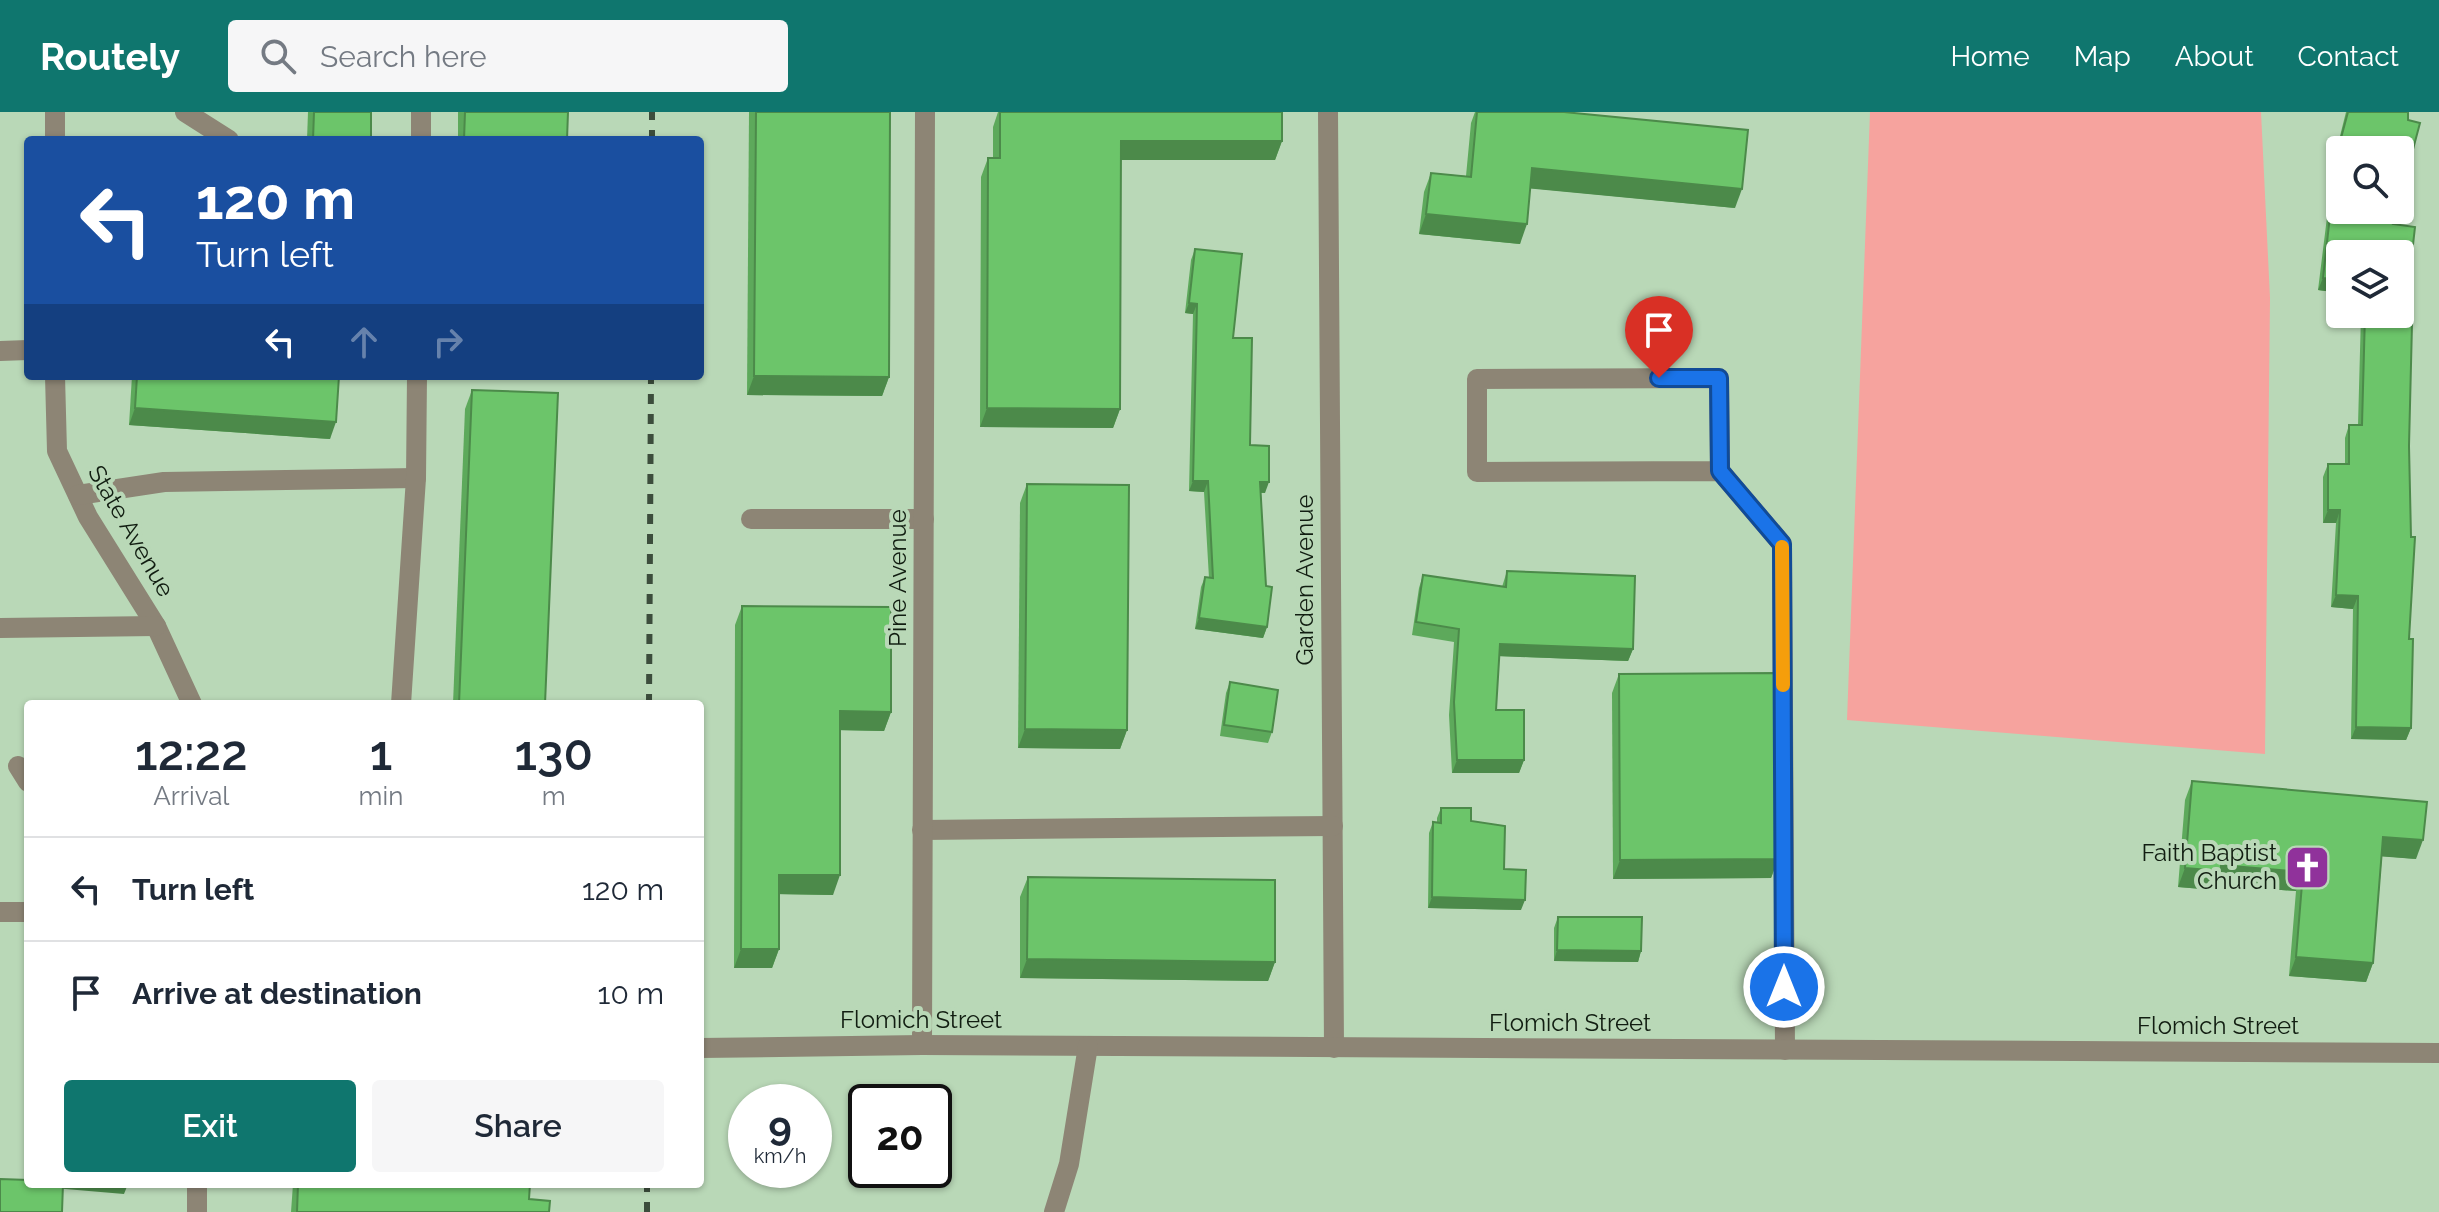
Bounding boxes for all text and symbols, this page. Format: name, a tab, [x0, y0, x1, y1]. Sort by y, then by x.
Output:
search box	[228, 20, 788, 92]
text: Routely	[40, 34, 180, 79]
icon: search	[256, 34, 300, 78]
text: Search here	[320, 39, 487, 74]
text: Home	[1950, 40, 2030, 73]
text: Map	[2074, 40, 2131, 73]
text: About	[2175, 40, 2254, 73]
text: Contact	[2298, 40, 2399, 73]
map controls	[2326, 136, 2414, 328]
button: search	[2326, 136, 2414, 224]
text: 120 m	[196, 166, 355, 232]
icon: left	[64, 168, 168, 272]
text: Turn left	[196, 233, 334, 275]
button: layers	[2326, 240, 2414, 328]
pin	[1625, 296, 1693, 378]
icon: arrive	[1637, 308, 1681, 352]
icon: left	[258, 320, 302, 364]
icon: ahead	[342, 320, 386, 364]
icon: right	[426, 320, 470, 364]
street label: State Avenue	[82, 460, 181, 602]
street label: Garden Avenue	[1290, 495, 1319, 665]
street label: Pine Avenue	[883, 509, 912, 647]
text: 12:22	[135, 725, 247, 781]
text: 1	[370, 725, 392, 781]
text: 130	[514, 725, 593, 781]
text: Arrival	[153, 781, 229, 811]
text: min	[359, 781, 403, 811]
text: m	[542, 781, 566, 811]
place label: Faith Baptist Church	[2141, 838, 2277, 895]
church icon: Faith Baptist Church	[2284, 843, 2332, 891]
icon: left	[64, 867, 108, 911]
text: Turn left	[132, 872, 254, 907]
text: 120 m	[582, 872, 664, 907]
position arrow	[1742, 945, 1826, 1029]
icon: arrive	[64, 971, 108, 1015]
text: Arrive at destination	[132, 976, 422, 1011]
text: 10 m	[598, 976, 664, 1011]
street label: Flomich Street	[840, 1005, 1002, 1034]
street label: Flomich Street	[1489, 1008, 1651, 1037]
street label: Flomich Street	[2137, 1011, 2299, 1040]
button: Exit	[64, 1080, 356, 1172]
button: Share	[372, 1080, 664, 1172]
speed limit sign: 20	[848, 1084, 952, 1188]
text: 9	[768, 1102, 792, 1149]
text: km/h	[754, 1144, 806, 1168]

